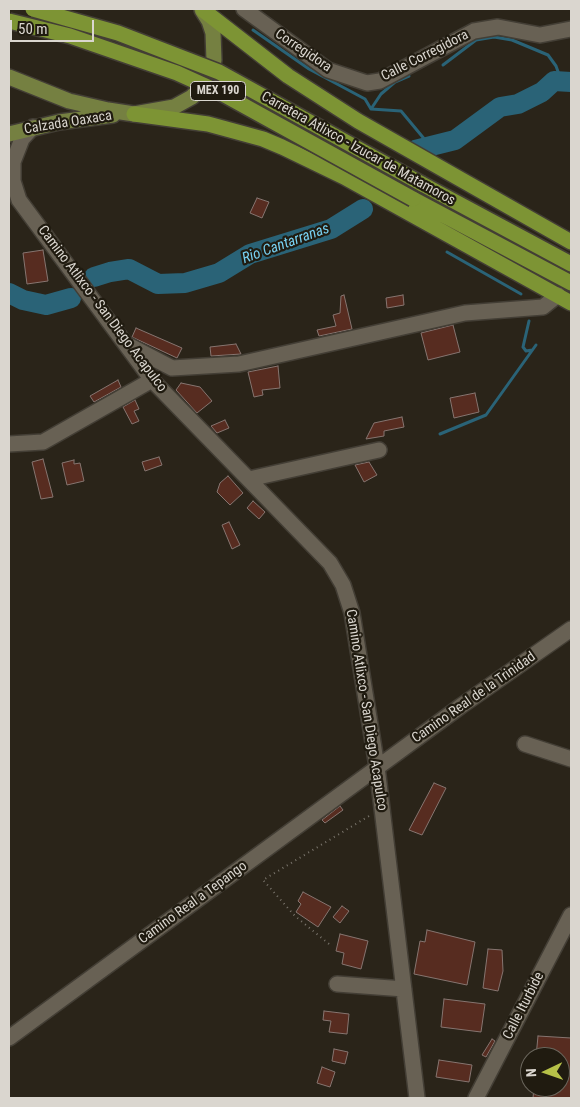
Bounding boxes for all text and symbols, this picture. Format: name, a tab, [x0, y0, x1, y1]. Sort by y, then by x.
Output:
scale bar	[12, 10, 96, 42]
text: 50 m	[18, 20, 48, 38]
street label: Corregidora	[271, 26, 335, 76]
street label: Calle Corregidora	[379, 27, 471, 85]
road number: MEX 190	[190, 82, 246, 100]
street label: Carretera Atlixco - Izucar de Matamoros	[258, 89, 458, 209]
street label: Calzada Oaxaca	[23, 108, 113, 138]
water label: Rio Cantarranas	[240, 220, 332, 268]
street label: Camino Atlixco - San Diego Acapulco	[34, 223, 170, 395]
street label: Camino Atlixco - San Diego Acapulco	[342, 608, 390, 812]
street label: Camino Real de la Trinidad	[409, 649, 539, 747]
street label: Camino Real a Tepango	[135, 858, 251, 948]
street label: Calle Iturbide	[500, 970, 548, 1042]
north arrow	[520, 1047, 570, 1097]
text: N	[523, 1068, 539, 1077]

